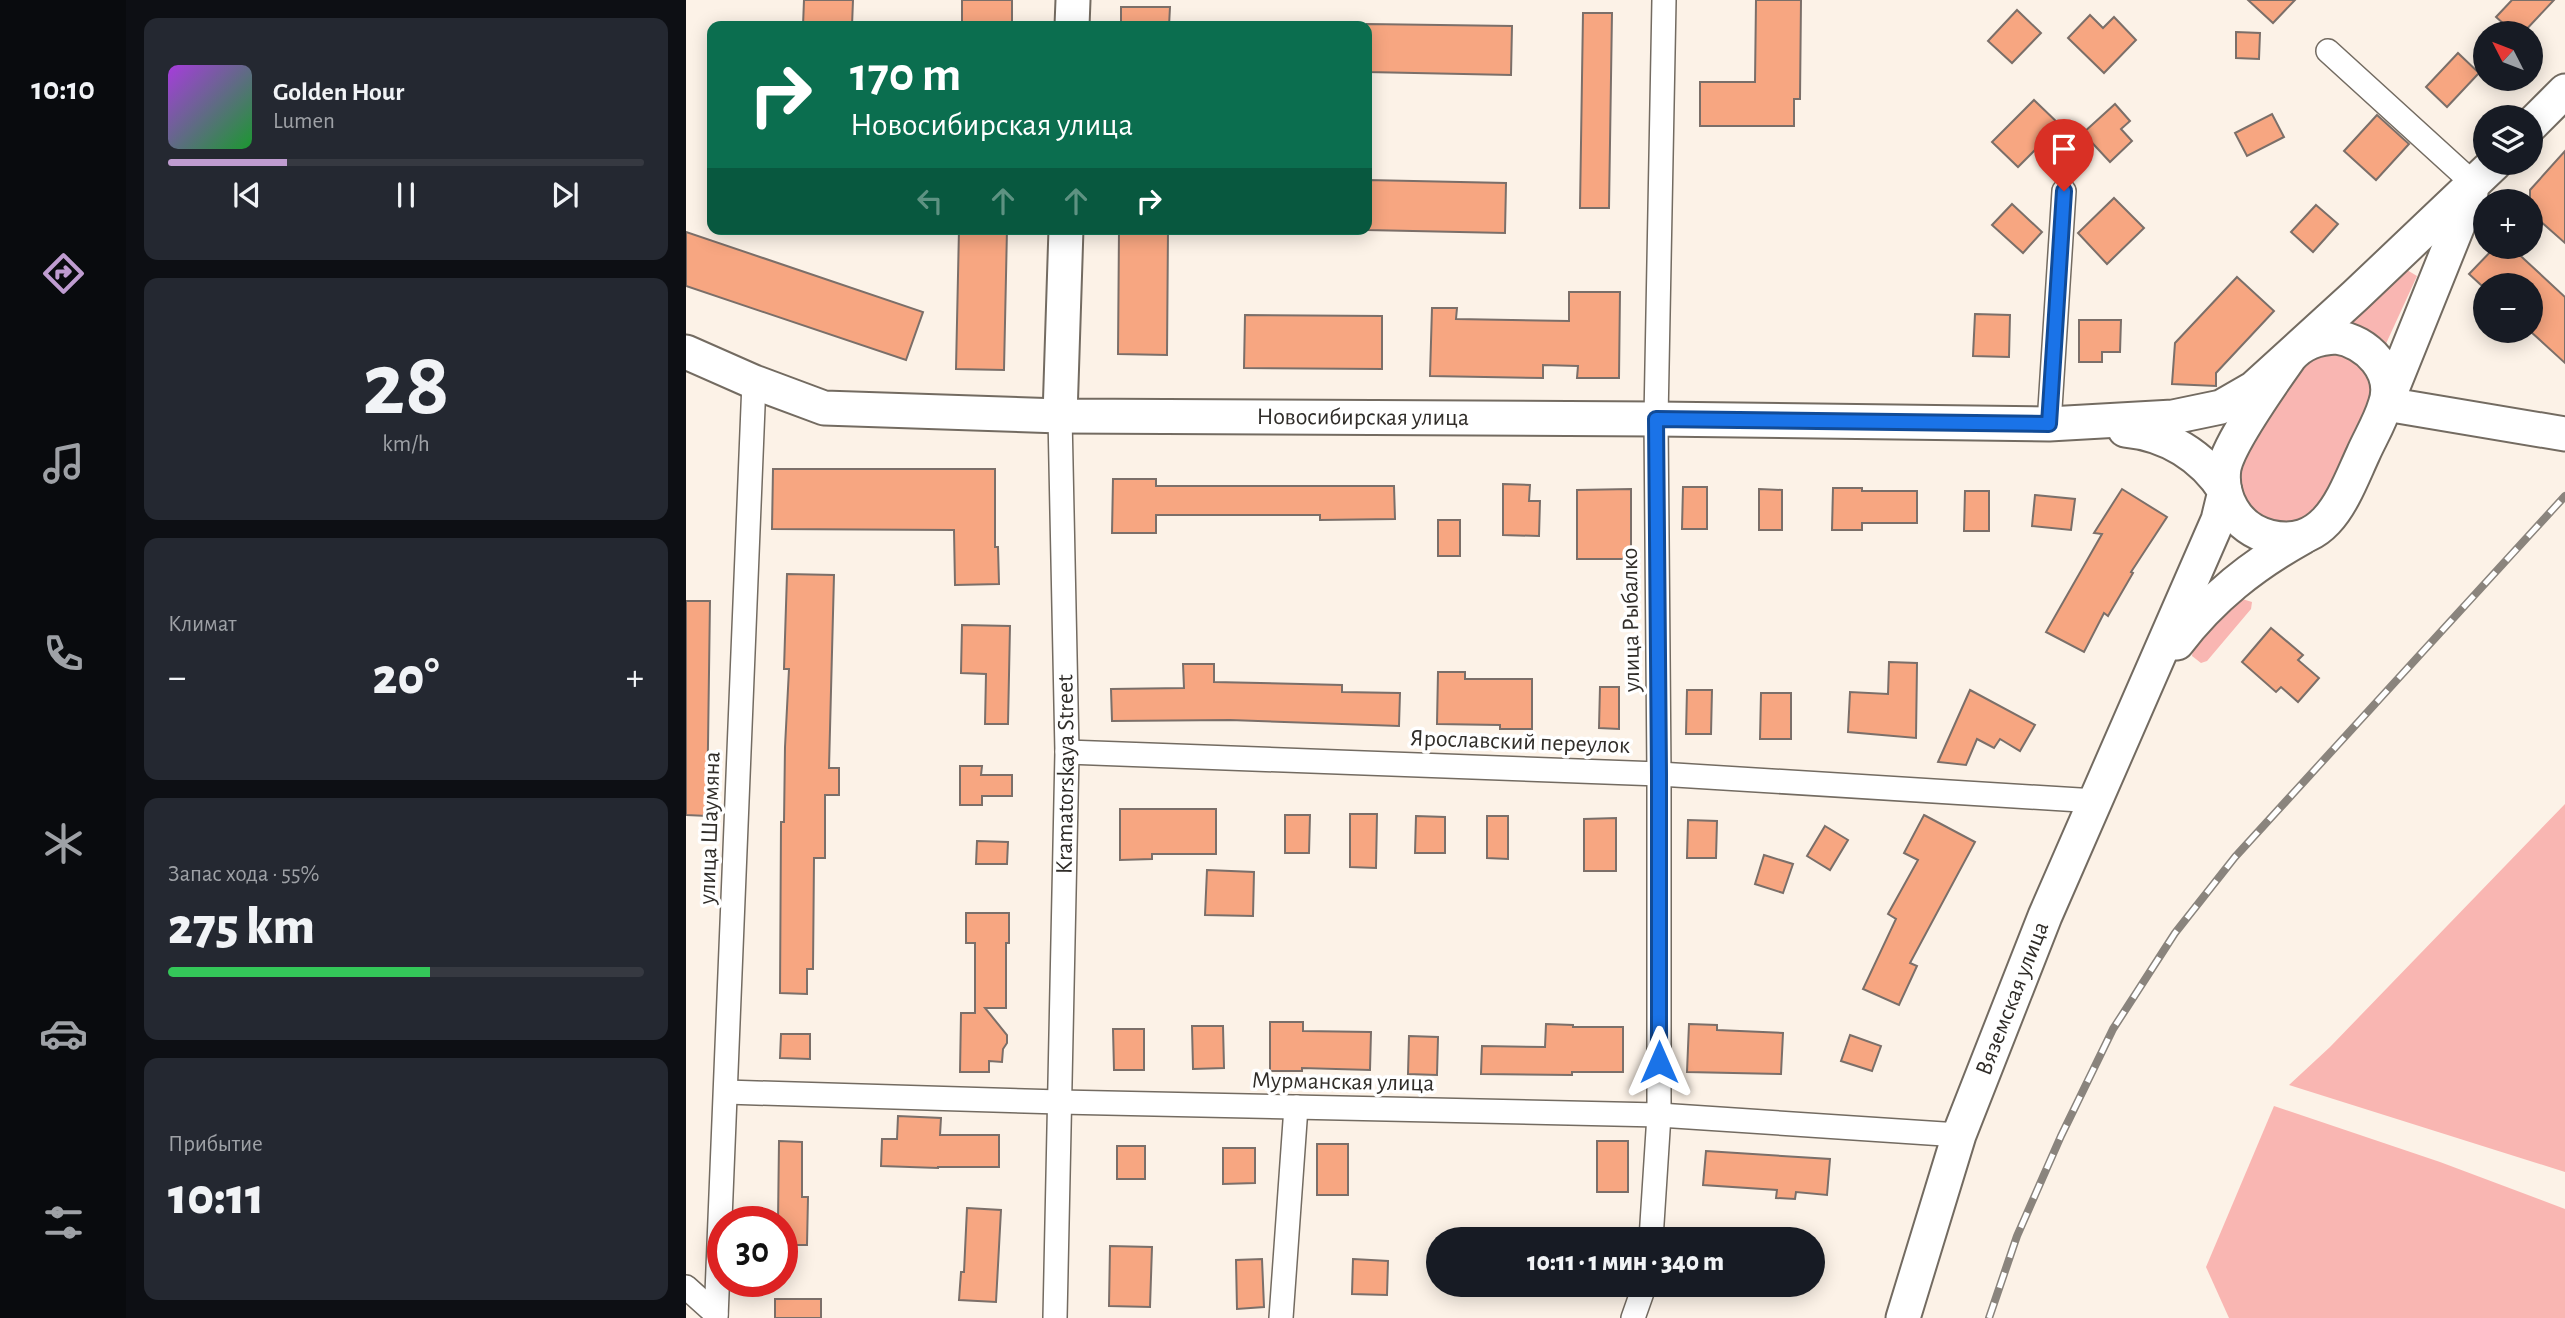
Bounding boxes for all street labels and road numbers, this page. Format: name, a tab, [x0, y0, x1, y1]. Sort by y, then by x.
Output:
street label: Новосибирская улица	[1257, 405, 1469, 430]
street label: улица Рыбалко	[1618, 548, 1644, 693]
street label: Kramatorskaya Street	[1052, 674, 1079, 874]
street label: Ярославский переулок	[1410, 726, 1630, 758]
street label: улица Шаумяна	[695, 751, 725, 906]
street label: Вяземская улица	[1972, 918, 2054, 1079]
street label: Мурманская улица	[1251, 1068, 1435, 1096]

